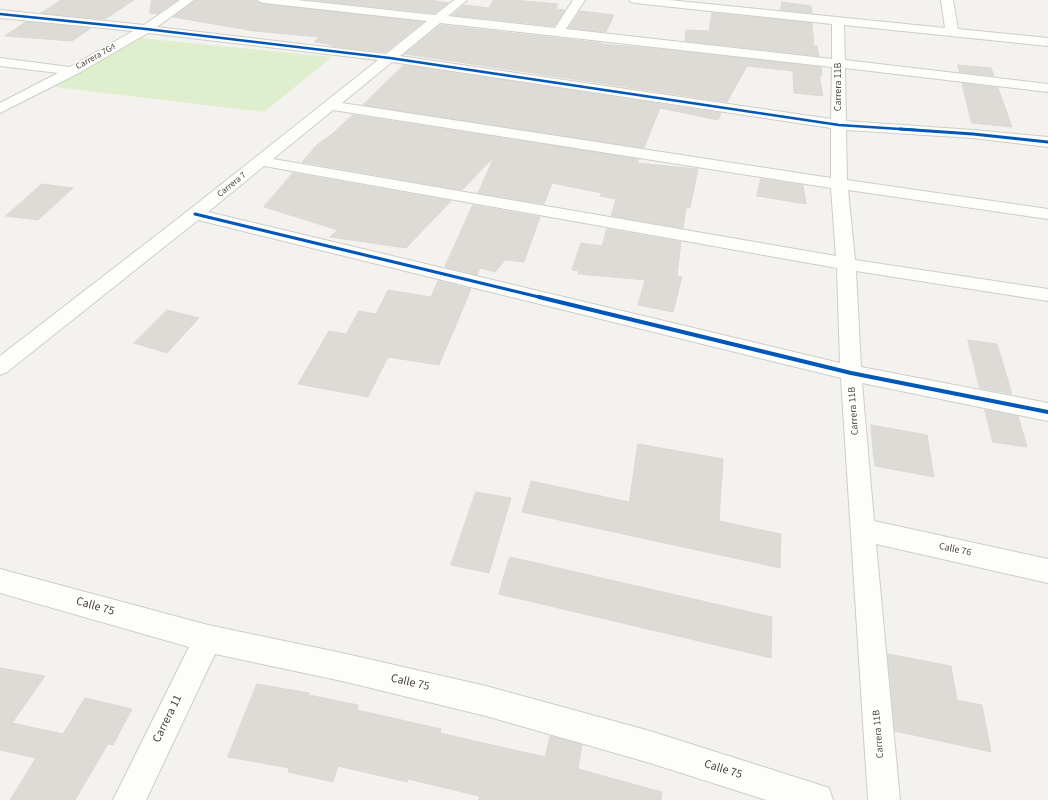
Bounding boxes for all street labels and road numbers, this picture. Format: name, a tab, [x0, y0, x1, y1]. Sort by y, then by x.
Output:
street label: Carrera 7G4	[74, 42, 118, 72]
street label: Carrera 11B	[833, 63, 845, 111]
street label: Carrera 7	[215, 170, 249, 200]
street label: Carrera 11B	[846, 386, 862, 436]
street label: Calle 76	[938, 541, 972, 559]
street label: Calle 75	[74, 595, 116, 619]
street label: Calle 75	[389, 672, 431, 694]
street label: Carrera 11	[150, 693, 186, 745]
street label: Carrera 11B	[871, 709, 887, 759]
street label: Calle 75	[702, 757, 744, 783]

